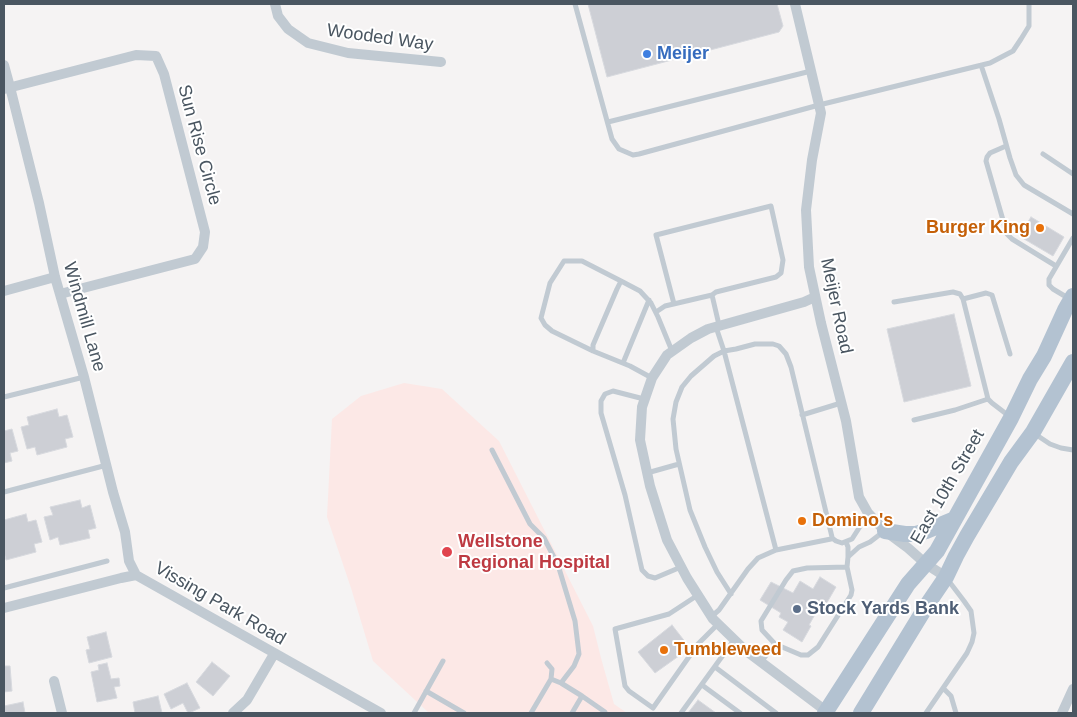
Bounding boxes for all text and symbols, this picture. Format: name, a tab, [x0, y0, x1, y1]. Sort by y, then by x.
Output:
street label: Wooded Way	[325, 20, 435, 56]
place label: Meijer	[657, 43, 709, 65]
marker: Meijer	[641, 48, 653, 60]
street label: Sun Rise Circle	[173, 82, 225, 208]
place label: Burger King	[926, 217, 1030, 239]
marker: Burger King	[1034, 222, 1046, 234]
street label: Meijer Road	[815, 256, 857, 356]
street label: Windmill Lane	[58, 260, 110, 374]
street label: East 10th Street	[906, 426, 990, 548]
place label: Domino's	[812, 510, 893, 532]
marker: Domino's	[796, 515, 808, 527]
place label: Wellstone Regional Hospital	[458, 531, 610, 574]
marker: Wellstone Regional Hospital	[440, 545, 454, 559]
street label: Vissing Park Road	[151, 558, 289, 650]
place label: Stock Yards Bank	[807, 598, 959, 620]
marker: Stock Yards Bank	[791, 603, 803, 615]
place label: Tumbleweed	[674, 639, 782, 661]
marker: Tumbleweed	[658, 644, 670, 656]

